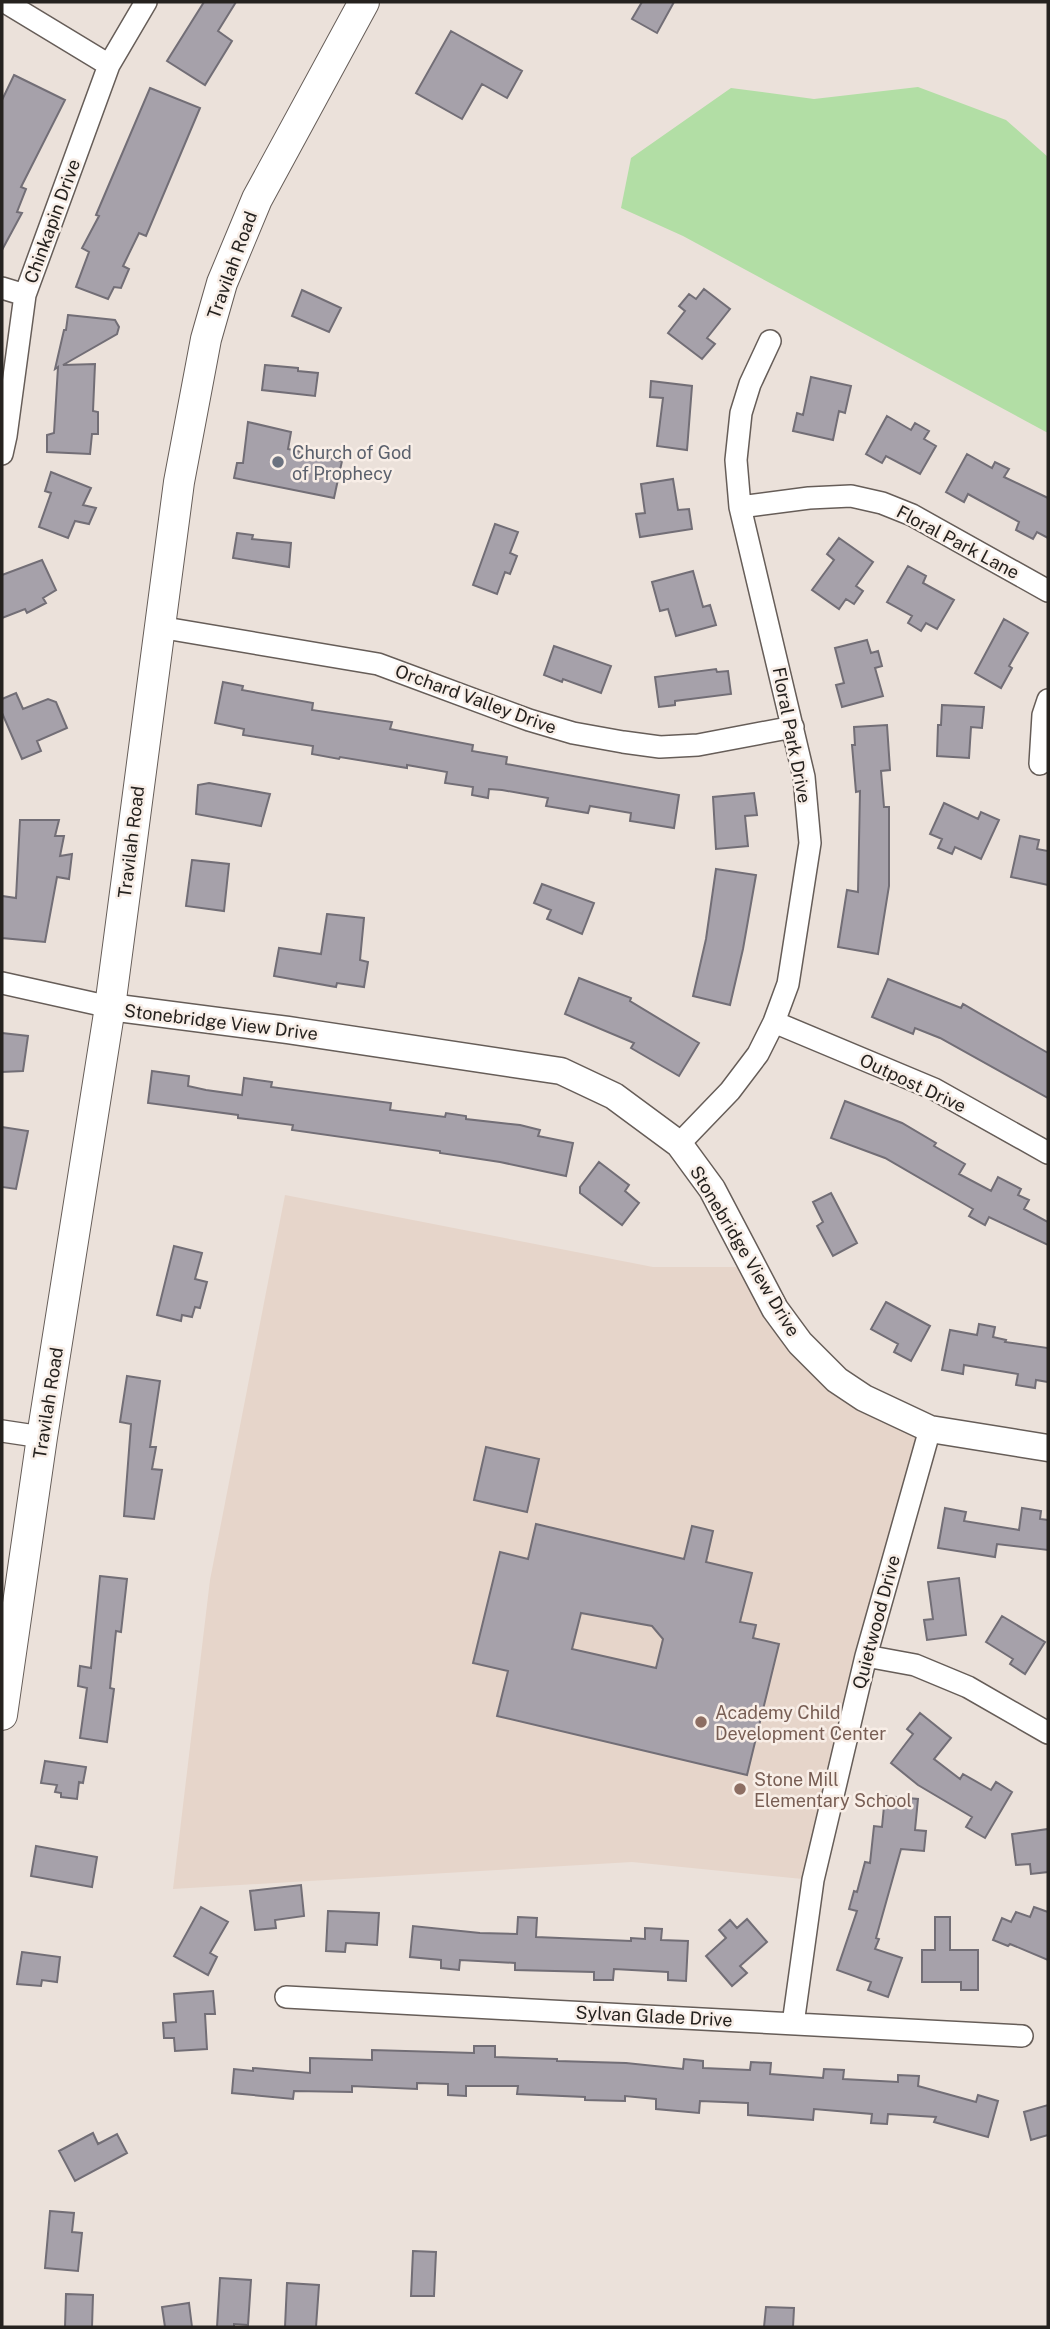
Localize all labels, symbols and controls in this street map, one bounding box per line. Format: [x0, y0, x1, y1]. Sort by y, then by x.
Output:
street label: Chinkapin Drive [20, 156, 84, 286]
street label: Travilah Road [203, 208, 261, 322]
place label: Church of God of Prophecy [292, 442, 412, 484]
marker: Church of God of Prophecy [270, 454, 286, 470]
street label: Floral Park Lane [893, 501, 1023, 583]
street label: Orchard Valley Drive [392, 660, 560, 738]
street label: Floral Park Drive [769, 665, 815, 805]
street label: Travilah Road [114, 785, 148, 899]
street label: Stonebridge View Drive [123, 1000, 319, 1044]
street label: Outpost Drive [857, 1049, 969, 1117]
street label: Stonebridge View Drive [686, 1162, 804, 1340]
street label: Travilah Road [29, 1346, 67, 1460]
street label: Quietwood Drive [848, 1553, 904, 1691]
place label: Academy Child Development Center [715, 1702, 886, 1744]
marker: Academy Child Development Center [693, 1714, 709, 1730]
place label: Stone Mill Elementary School [754, 1769, 912, 1811]
marker: Stone Mill Elementary School [732, 1781, 748, 1797]
street label: Sylvan Glade Drive [575, 2001, 733, 2031]

